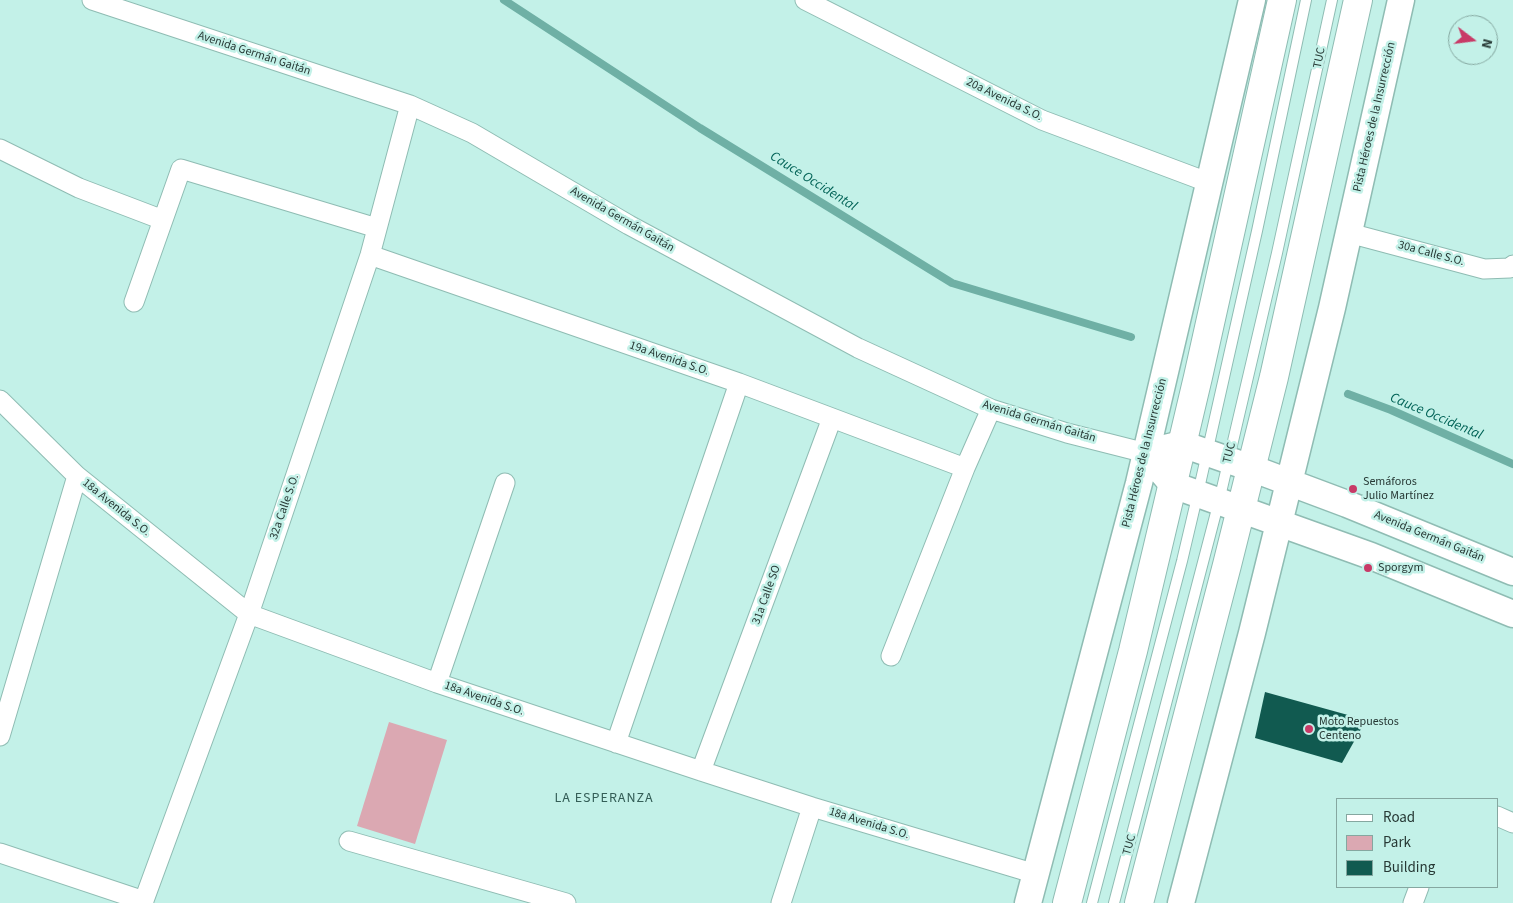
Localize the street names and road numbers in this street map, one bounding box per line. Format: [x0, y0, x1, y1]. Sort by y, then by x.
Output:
street label: Avenida Germán Gaitán [196, 29, 312, 79]
street label: Pista Héroes de la Insurrección [1351, 41, 1399, 193]
street label: TUC [1311, 46, 1329, 70]
street label: 20a Avenida S.O. [963, 75, 1045, 125]
street label: Avenida Germán Gaitán [567, 184, 677, 256]
street label: 30a Calle S.O. [1396, 238, 1466, 270]
street label: 19a Avenida S.O. [627, 339, 711, 379]
street label: Pista Héroes de la Insurrección [1119, 377, 1171, 529]
street label: Avenida Germán Gaitán [981, 398, 1097, 446]
street label: TUC [1220, 441, 1240, 465]
street label: 32a Calle S.O. [267, 472, 303, 542]
street label: 18a Avenida S.O. [79, 476, 153, 540]
street label: Avenida Germán Gaitán [1372, 508, 1486, 566]
street label: 31a Calle SO [750, 563, 784, 627]
street label: 18a Avenida S.O. [442, 679, 526, 719]
street label: 18a Avenida S.O. [827, 805, 911, 843]
street label: TUC [1120, 833, 1140, 857]

